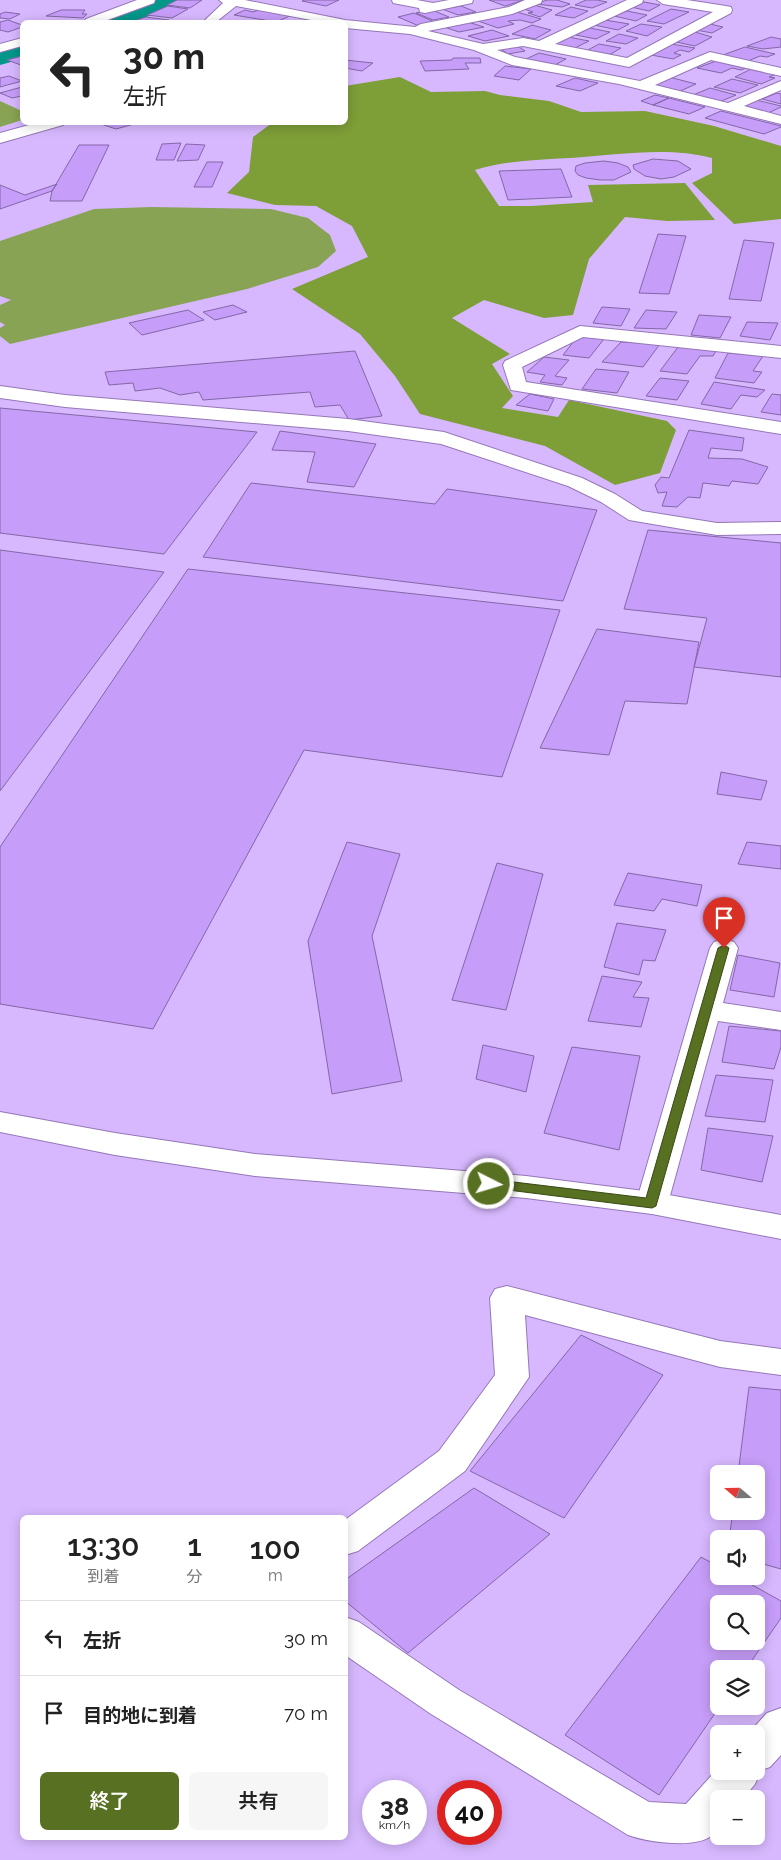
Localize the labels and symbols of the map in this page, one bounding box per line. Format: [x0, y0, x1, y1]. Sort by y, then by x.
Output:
pin [703, 897, 745, 948]
position arrow [462, 1157, 514, 1209]
north arrow [710, 1465, 765, 1520]
speed limit sign: 40 [437, 1780, 502, 1845]

